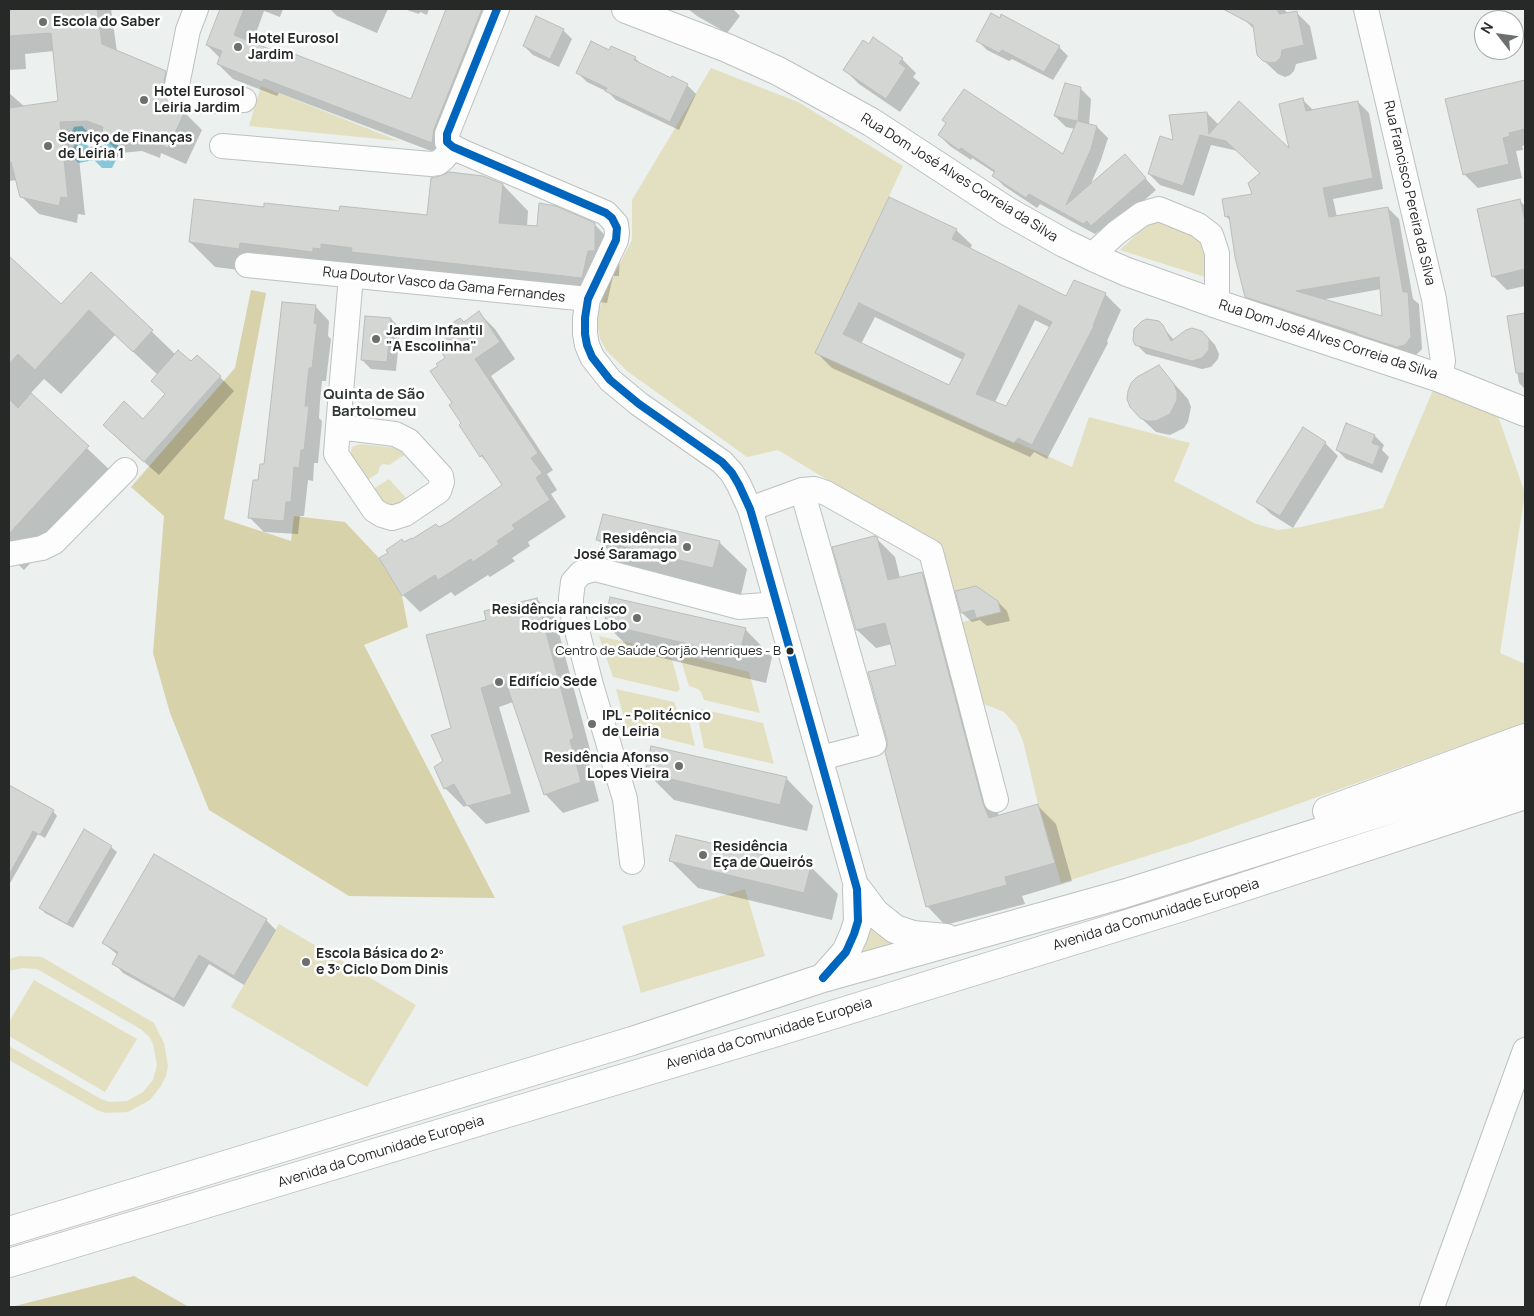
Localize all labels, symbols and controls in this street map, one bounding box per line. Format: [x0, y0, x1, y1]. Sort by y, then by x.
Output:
north arrow [1474, 10, 1524, 60]
place label: Escola do Saber [53, 14, 160, 30]
marker: Escola do Saber [37, 16, 49, 28]
text: N [1476, 19, 1497, 37]
place label: Hotel Eurosol Jardim [248, 31, 339, 64]
marker: Hotel Eurosol Jardim [232, 41, 244, 53]
place label: Hotel Eurosol Leiria Jardim [154, 84, 245, 116]
marker: Hotel Eurosol Leiria Jardim [138, 94, 150, 106]
street label: Rua Francisco Pereira da Silva [1380, 99, 1438, 287]
street label: Rua Dom José Alves Correia da Silva [857, 110, 1061, 246]
place label: Serviço de Finanças de Leiria 1 [58, 130, 192, 162]
marker: Serviço de Finanças de Leiria 1 [42, 140, 54, 152]
street label: Rua Doutor Vasco da Gama Fernandes [322, 264, 566, 306]
street label: Rua Dom José Alves Correia da Silva [1216, 297, 1440, 383]
place label: Jardim Infantil "A Escolinha" [386, 323, 483, 356]
marker: Jardim Infantil "A Escolinha" [370, 333, 382, 345]
district label: Quinta de São Bartolomeu [323, 386, 425, 421]
place label: Residência José Saramago [574, 531, 677, 564]
marker: Residência José Saramago [681, 541, 693, 553]
place label: Residência rancisco Rodrigues Lobo [492, 602, 627, 634]
marker: Residência rancisco Rodrigues Lobo [631, 612, 643, 624]
place label: Centro de Saúde Gorjão Henriques - B [555, 643, 781, 659]
marker: Centro de Saúde Gorjão Henriques - B [785, 646, 795, 656]
place label: Edifício Sede [509, 674, 597, 690]
marker: Edifício Sede [493, 676, 505, 688]
place label: IPL - Politécnico de Leiria [602, 708, 711, 740]
marker: IPL - Politécnico de Leiria [586, 718, 598, 730]
place label: Residência Afonso Lopes Vieira [544, 750, 669, 782]
marker: Residência Afonso Lopes Vieira [673, 760, 685, 772]
place label: Residência Eça de Queirós [713, 839, 813, 872]
marker: Residência Eça de Queirós [697, 849, 709, 861]
street label: Avenida da Comunidade Europeia [1051, 876, 1261, 954]
place label: Escola Básica do 2º e 3º Ciclo Dom Dinis [316, 946, 448, 979]
marker: Escola Básica do 2º e 3º Ciclo Dom Dinis [300, 956, 312, 968]
street label: Avenida da Comunidade Europeia [664, 995, 874, 1073]
street label: Avenida da Comunidade Europeia [276, 1113, 486, 1191]

